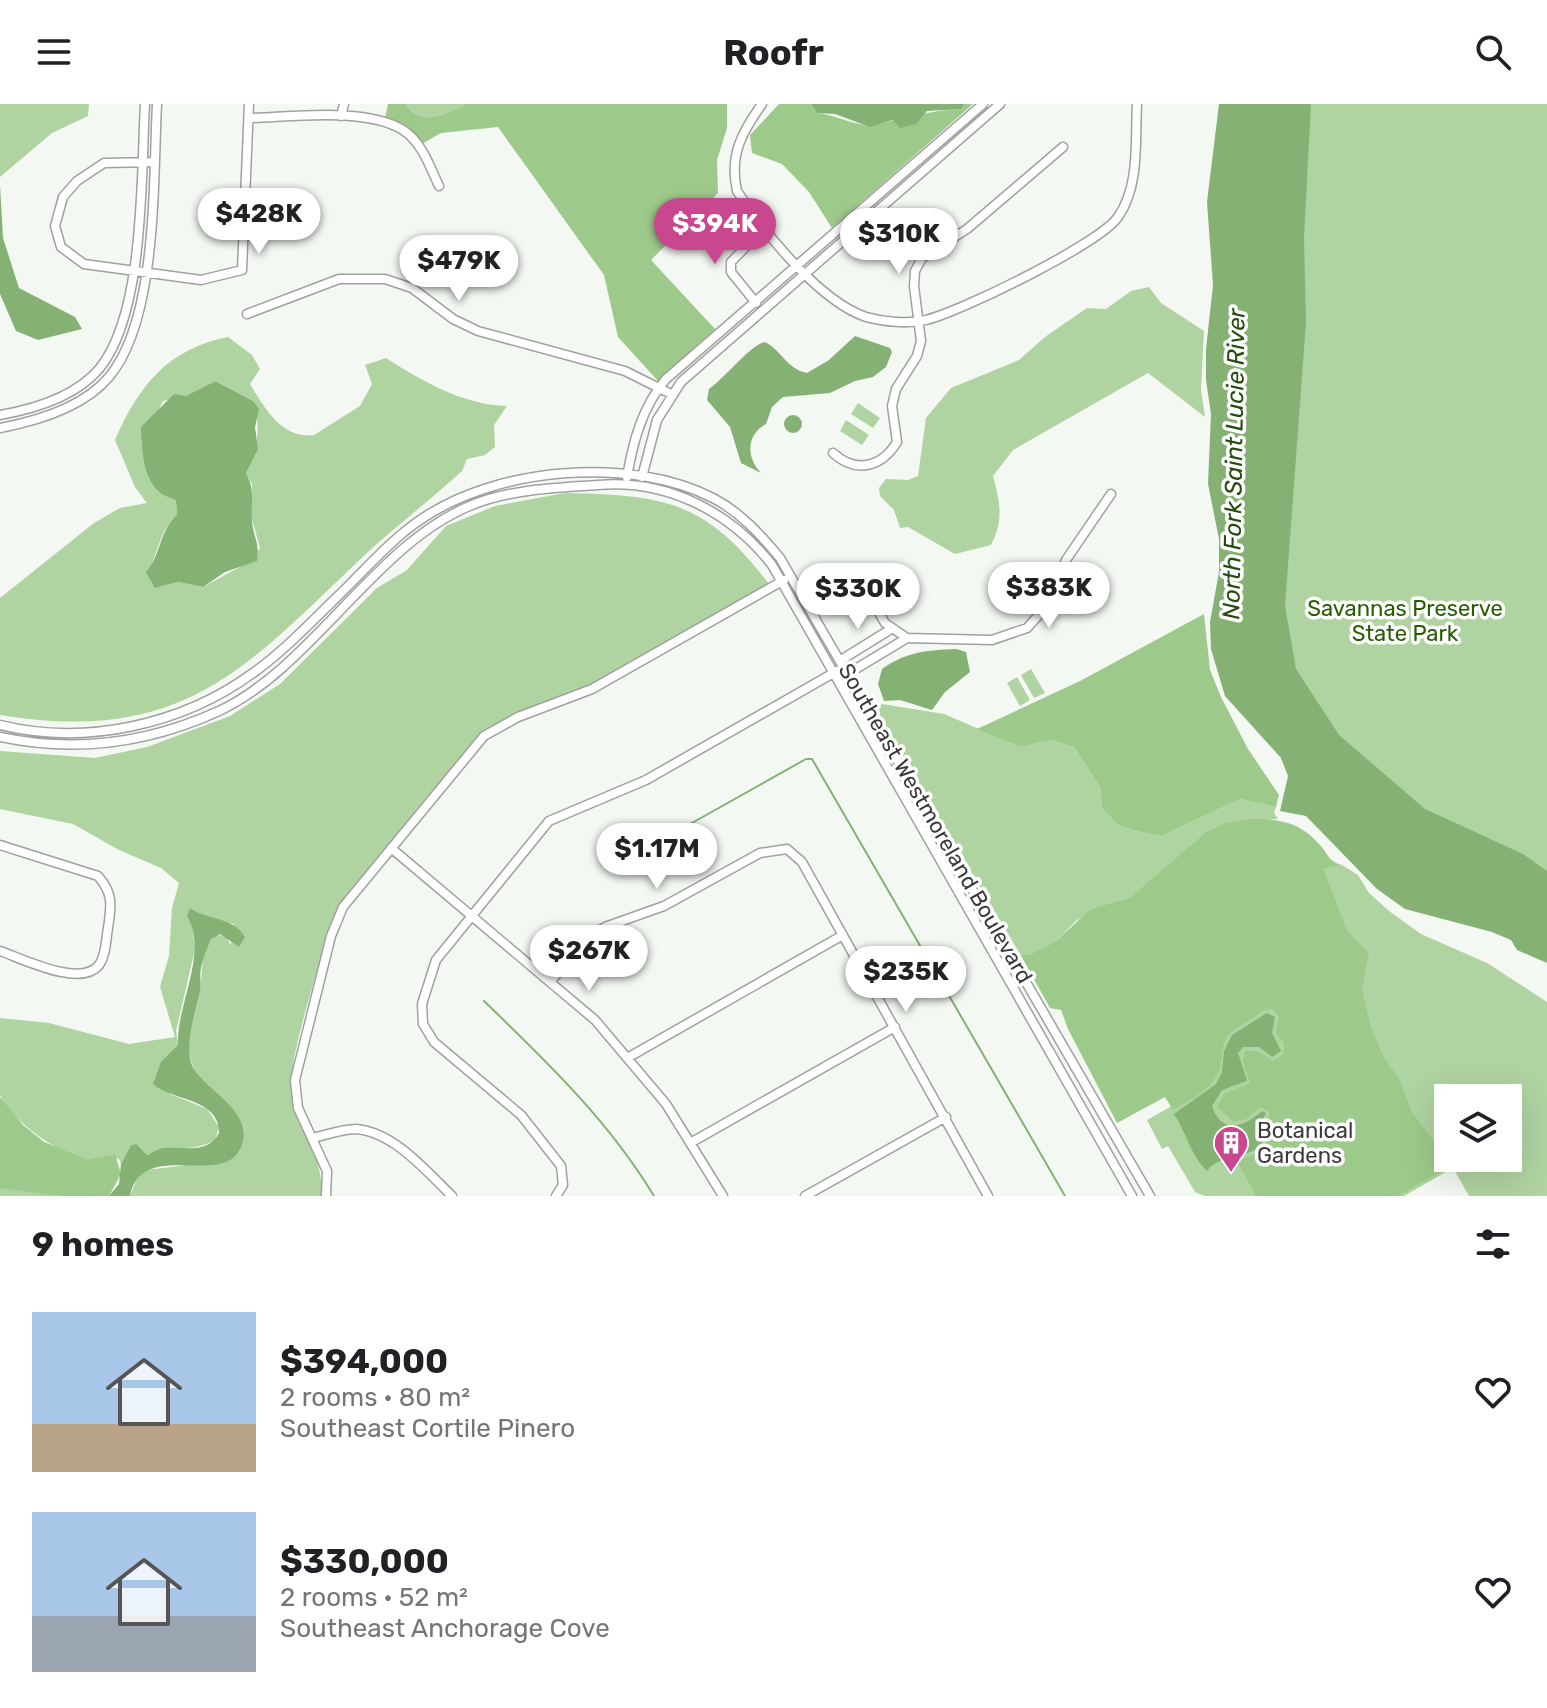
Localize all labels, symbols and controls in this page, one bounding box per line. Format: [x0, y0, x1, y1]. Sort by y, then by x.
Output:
icon: menu [32, 30, 76, 74]
icon: search [1471, 30, 1515, 74]
text: Roofr [723, 31, 824, 74]
pin: $428K [203, 188, 315, 256]
text: $428K [216, 198, 302, 229]
pin: $394K [659, 198, 771, 266]
text: $394K [672, 208, 758, 239]
pin: $310K [843, 208, 955, 276]
text: $310K [858, 218, 940, 249]
pin: $479K [403, 235, 515, 303]
text: $479K [417, 245, 501, 276]
water label: North Fork Saint Lucie River [1217, 307, 1251, 620]
pin: $383K [993, 562, 1105, 630]
pin: $330K [802, 563, 914, 631]
text: $383K [1006, 572, 1092, 603]
text: $330K [815, 573, 901, 604]
park label: Savannas Preserve State Park [1307, 595, 1503, 647]
street label: Southeast Westmoreland Boulevard [833, 658, 1039, 988]
pin: $1.17M [592, 823, 722, 891]
text: $1.17M [614, 833, 700, 864]
pin: $267K [533, 925, 645, 993]
text: $267K [548, 935, 630, 966]
pin: $235K [850, 946, 962, 1014]
text: $235K [863, 956, 949, 987]
map controls [1434, 1084, 1522, 1172]
button: layers [1434, 1084, 1522, 1172]
place label: Botanical Gardens [1257, 1117, 1353, 1169]
building icon: Botanical Gardens [1212, 1124, 1250, 1174]
icon: filters [1471, 1222, 1515, 1266]
text: 9 homes [32, 1224, 174, 1265]
text: $394,000 [280, 1341, 448, 1382]
icon: home [96, 1344, 192, 1440]
icon: heart [1471, 1370, 1515, 1414]
text: 2 rooms · 80 m² [280, 1382, 470, 1413]
text: Southeast Cortile Pinero [280, 1413, 575, 1444]
text: $330,000 [280, 1541, 449, 1582]
icon: home [96, 1544, 192, 1640]
icon: heart [1471, 1570, 1515, 1614]
text: 2 rooms · 52 m² [280, 1582, 468, 1613]
text: Southeast Anchorage Cove [280, 1613, 610, 1644]

